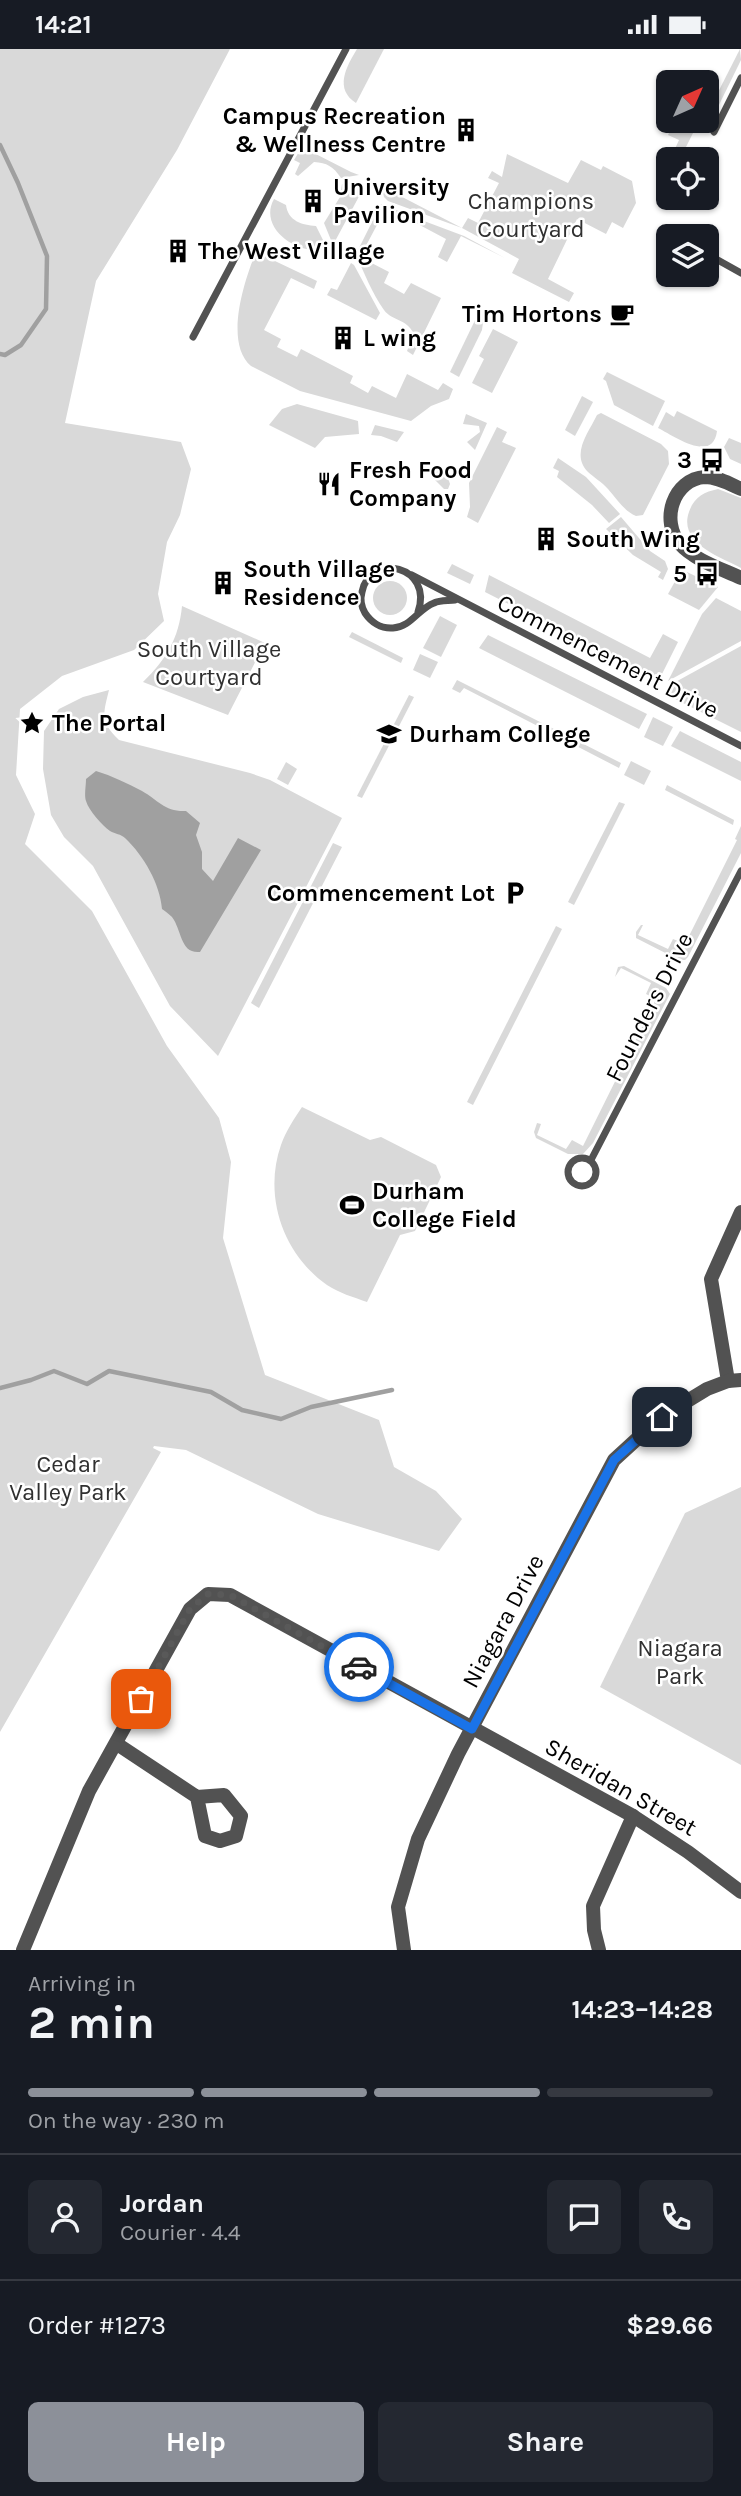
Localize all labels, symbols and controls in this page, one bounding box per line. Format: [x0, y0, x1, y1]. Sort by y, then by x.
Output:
text: 14:21 [35, 9, 92, 40]
north arrow [656, 70, 719, 133]
map controls [656, 70, 719, 287]
place label: Campus Recreation & Wellness Centre [223, 102, 446, 158]
building icon: Campus Recreation & Wellness Centre [452, 116, 480, 144]
button: locate [656, 147, 719, 210]
place label: University Pavilion [333, 173, 449, 229]
building icon: University Pavilion [299, 187, 327, 215]
park label: Champions Courtyard [468, 187, 594, 243]
button: layers [656, 224, 719, 287]
building icon: The West Village [164, 237, 192, 265]
place label: The West Village [198, 237, 385, 265]
place label: Tim Hortons [462, 300, 602, 328]
cafe icon: Tim Hortons [608, 300, 636, 328]
building icon: L wing [329, 324, 357, 352]
place label: L wing [363, 324, 436, 352]
place label: 3 [677, 446, 692, 474]
bus stop icon: 3 [698, 446, 726, 474]
place label: Fresh Food Company [349, 456, 472, 512]
restaurant icon: Fresh Food Company [315, 470, 343, 498]
building icon: South Wing [532, 525, 560, 553]
place label: South Wing [566, 525, 700, 553]
place label: South Village Residence [243, 555, 395, 611]
place label: 5 [673, 560, 687, 588]
bus stop icon: 5 [693, 560, 721, 588]
building icon: South Village Residence [209, 569, 237, 597]
street label: Commencement Drive [493, 588, 723, 724]
park label: South Village Courtyard [137, 635, 281, 691]
place icon: The Portal [18, 709, 46, 737]
place label: The Portal [52, 709, 166, 737]
school or university icon: Durham College [375, 720, 403, 748]
place label: Durham College [409, 720, 591, 748]
place label: Commencement Lot [267, 879, 495, 907]
parking icon: Commencement Lot [501, 879, 529, 907]
street label: Founders Drive [599, 928, 699, 1086]
place label: Durham College Field [372, 1177, 517, 1233]
sports icon: Durham College Field [338, 1191, 366, 1219]
pin [632, 1387, 692, 1447]
icon: home [643, 1398, 681, 1436]
park label: Cedar Valley Park [9, 1450, 127, 1506]
street label: Niagara Drive [456, 1549, 550, 1693]
courier [324, 1632, 394, 1702]
park label: Niagara Park [637, 1634, 723, 1690]
icon: car [340, 1648, 378, 1686]
pin [111, 1669, 171, 1729]
icon: bag [122, 1680, 160, 1718]
street label: Sheridan Street [540, 1732, 702, 1842]
text: Arriving in [28, 1970, 136, 1997]
text: 14:23–14:28 [571, 1994, 713, 2025]
text: 2 min [28, 1996, 155, 2050]
text: On the way · 230 m [28, 2107, 225, 2134]
button: person [28, 2180, 102, 2254]
button: chat [547, 2180, 621, 2254]
button: phone [639, 2180, 713, 2254]
text: Jordan [120, 2188, 204, 2219]
text: Courier · 4.4 [120, 2219, 241, 2246]
text: Order #1273 [28, 2310, 166, 2341]
text: $29.66 [626, 2310, 713, 2341]
button: Help [28, 2402, 364, 2482]
button: Share [378, 2402, 713, 2482]

